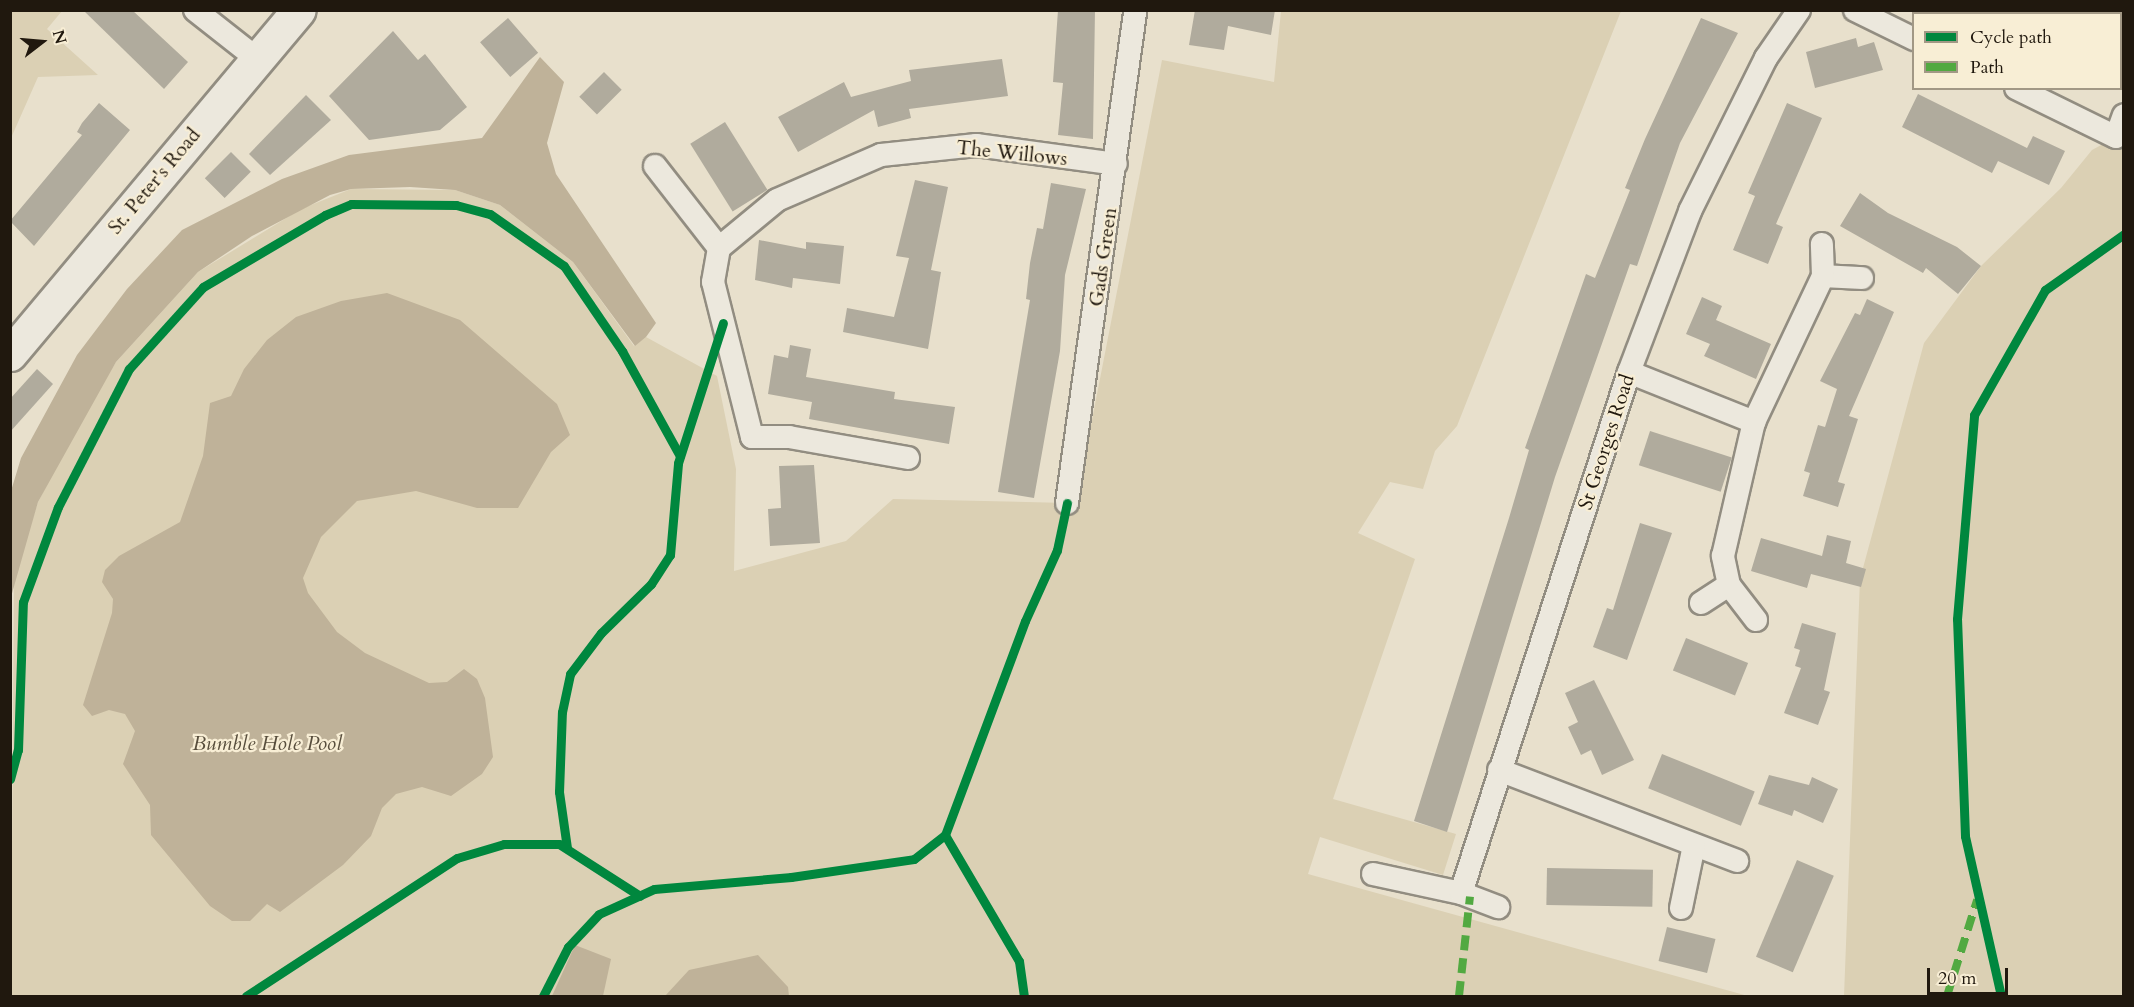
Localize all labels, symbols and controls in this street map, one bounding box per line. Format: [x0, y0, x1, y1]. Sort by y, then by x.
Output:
north arrow [12, 12, 72, 72]
legend [1912, 12, 2122, 90]
text: Cycle path [1970, 25, 2052, 50]
text: N [47, 27, 72, 47]
text: Path [1970, 55, 2004, 80]
street label: St. Peter's Road [103, 123, 205, 239]
street label: The Willows [955, 135, 1069, 171]
street label: Gads Green [1084, 206, 1122, 308]
street label: St Georges Road [1573, 371, 1639, 513]
water label: Bumble Hole Pool [192, 731, 342, 757]
scale bar [1930, 956, 2011, 994]
text: 20 m [1938, 966, 1977, 991]

